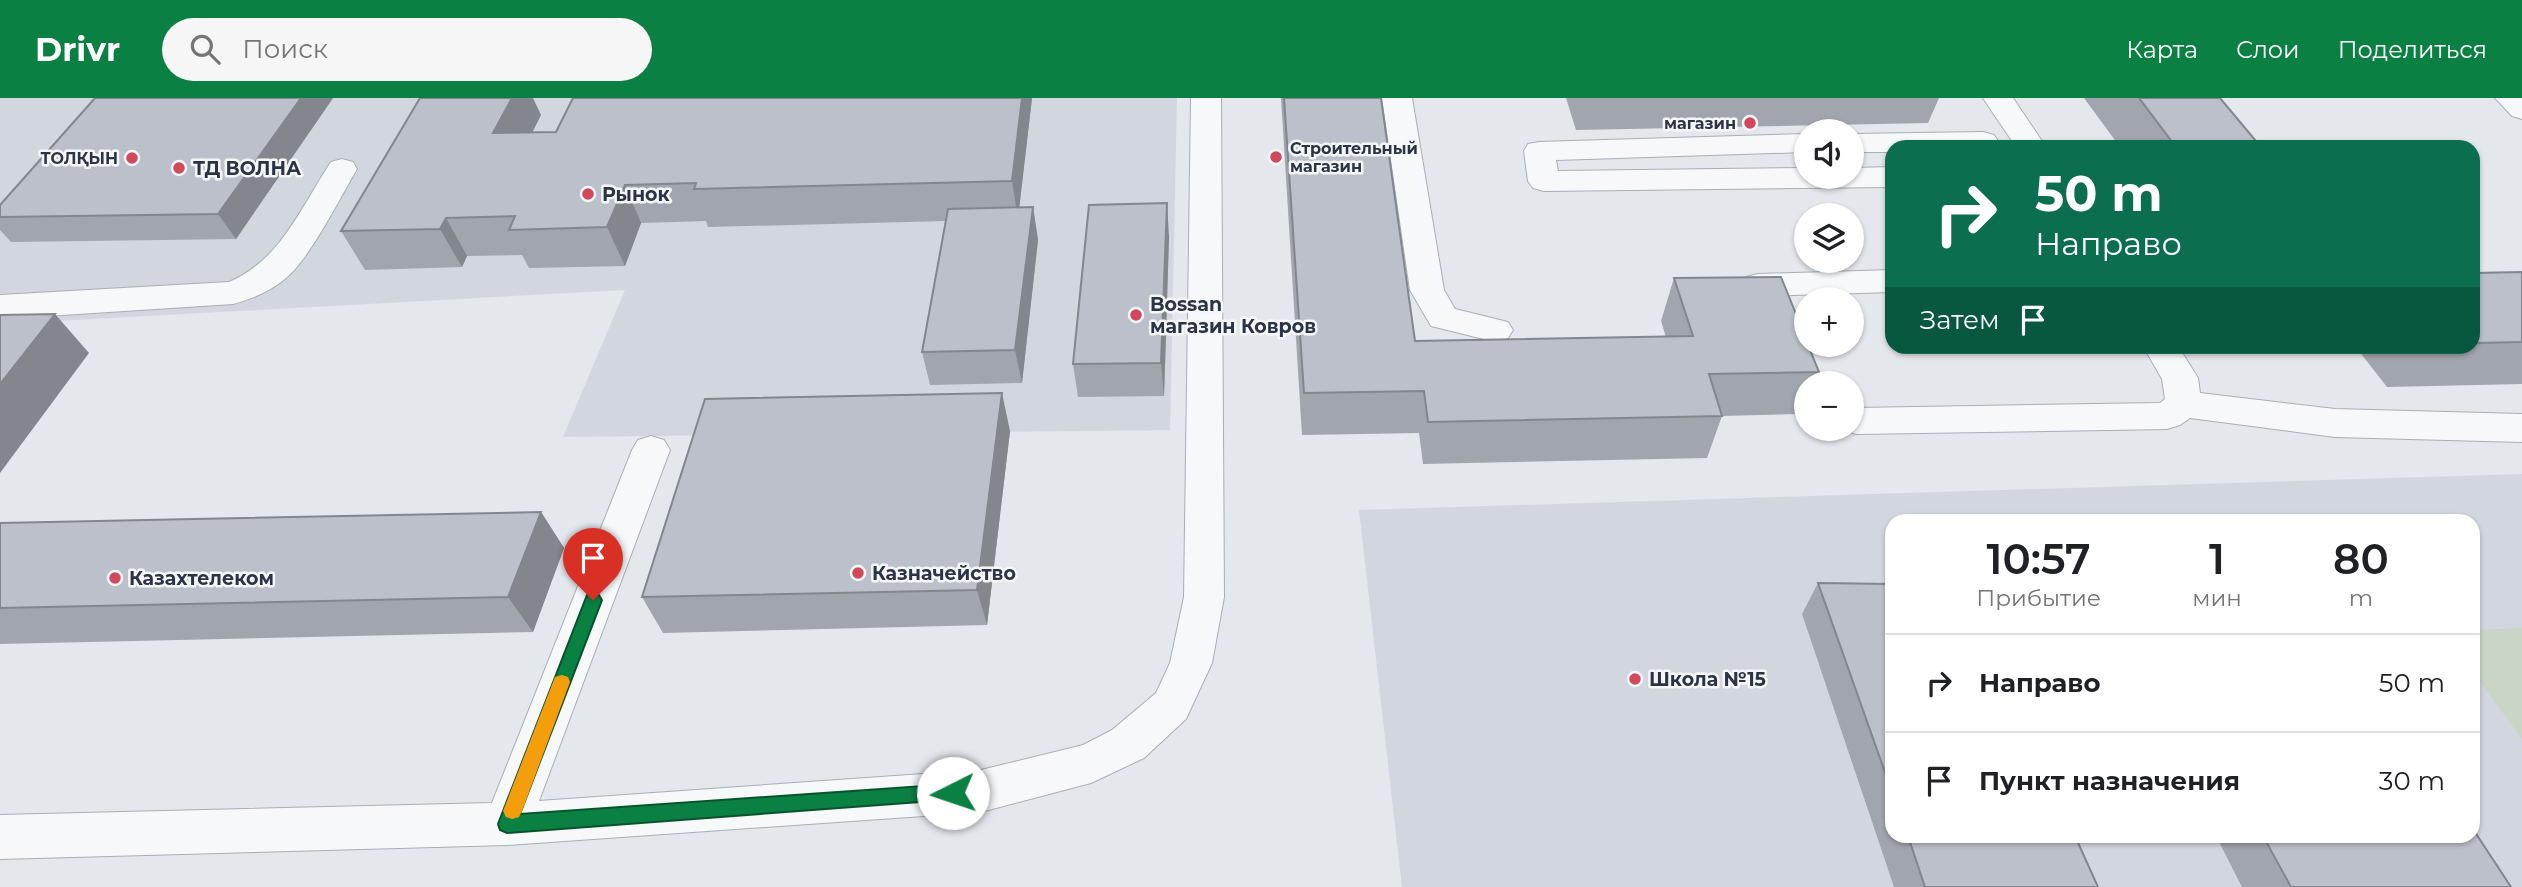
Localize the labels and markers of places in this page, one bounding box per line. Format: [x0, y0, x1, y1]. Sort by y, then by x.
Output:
place label: магазин [1664, 114, 1736, 133]
marker: магазин [1742, 115, 1758, 131]
place label: Строительный магазин [1290, 139, 1418, 176]
place label: ТОЛҚЫН [40, 149, 118, 168]
marker: Строительный магазин [1268, 149, 1284, 165]
marker: ТОЛҚЫН [124, 150, 140, 166]
place label: ТД ВОЛНА [193, 157, 302, 180]
marker: ТД ВОЛНА [171, 160, 187, 176]
place label: Рынок [602, 183, 670, 206]
marker: Рынок [580, 186, 596, 202]
place label: Bossan магазин Ковров [1150, 293, 1316, 338]
marker: Bossan магазин Ковров [1128, 307, 1144, 323]
pin [563, 528, 623, 600]
place label: Казначейство [872, 562, 1016, 585]
marker: Казначейство [850, 565, 866, 581]
place label: Казахтелеком [129, 567, 274, 590]
marker: Казахтелеком [107, 570, 123, 586]
place label: Школа №15 [1649, 668, 1766, 691]
marker: Школа №15 [1627, 671, 1643, 687]

